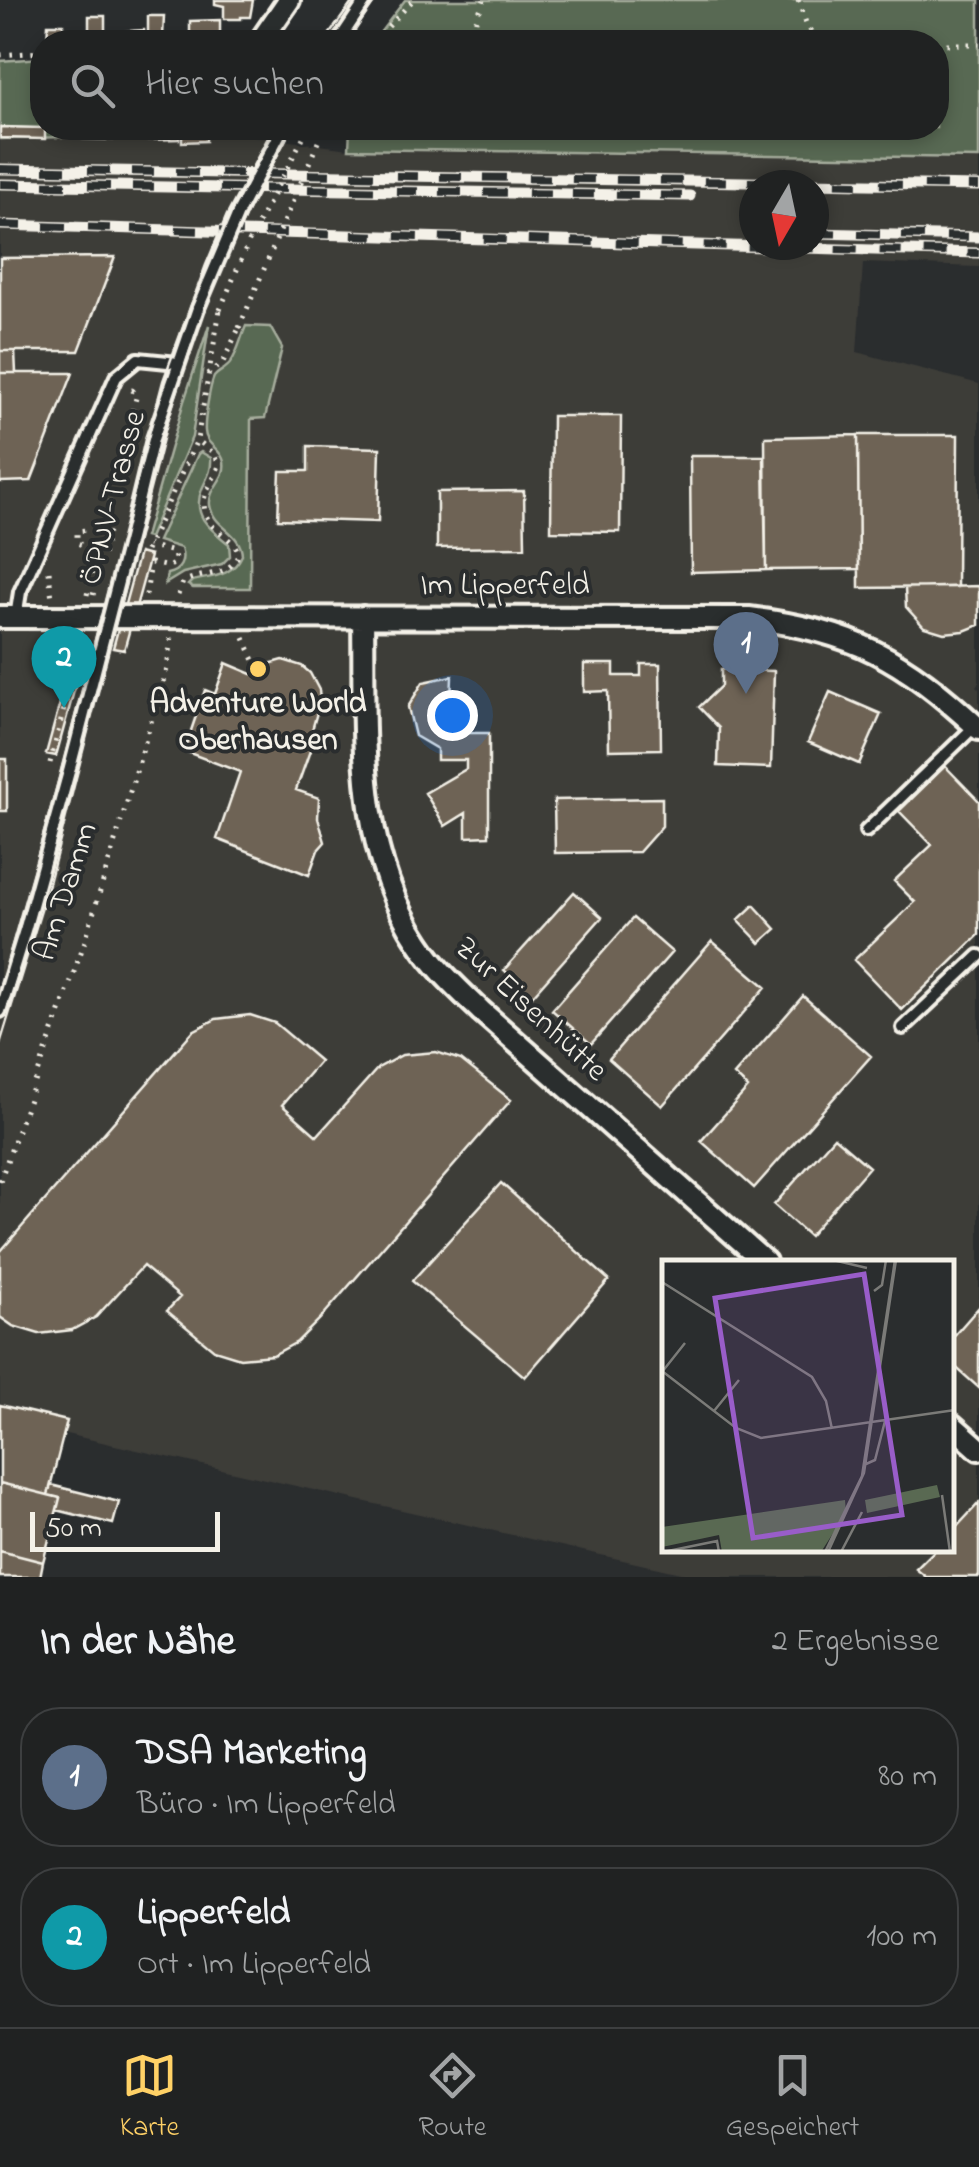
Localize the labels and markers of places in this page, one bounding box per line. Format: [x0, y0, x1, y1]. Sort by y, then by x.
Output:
pin: 1 [714, 612, 778, 694]
pin: 2 [32, 626, 96, 708]
marker: Adventure World Oberhausen [247, 658, 269, 680]
place label: Adventure World Oberhausen [149, 681, 367, 765]

